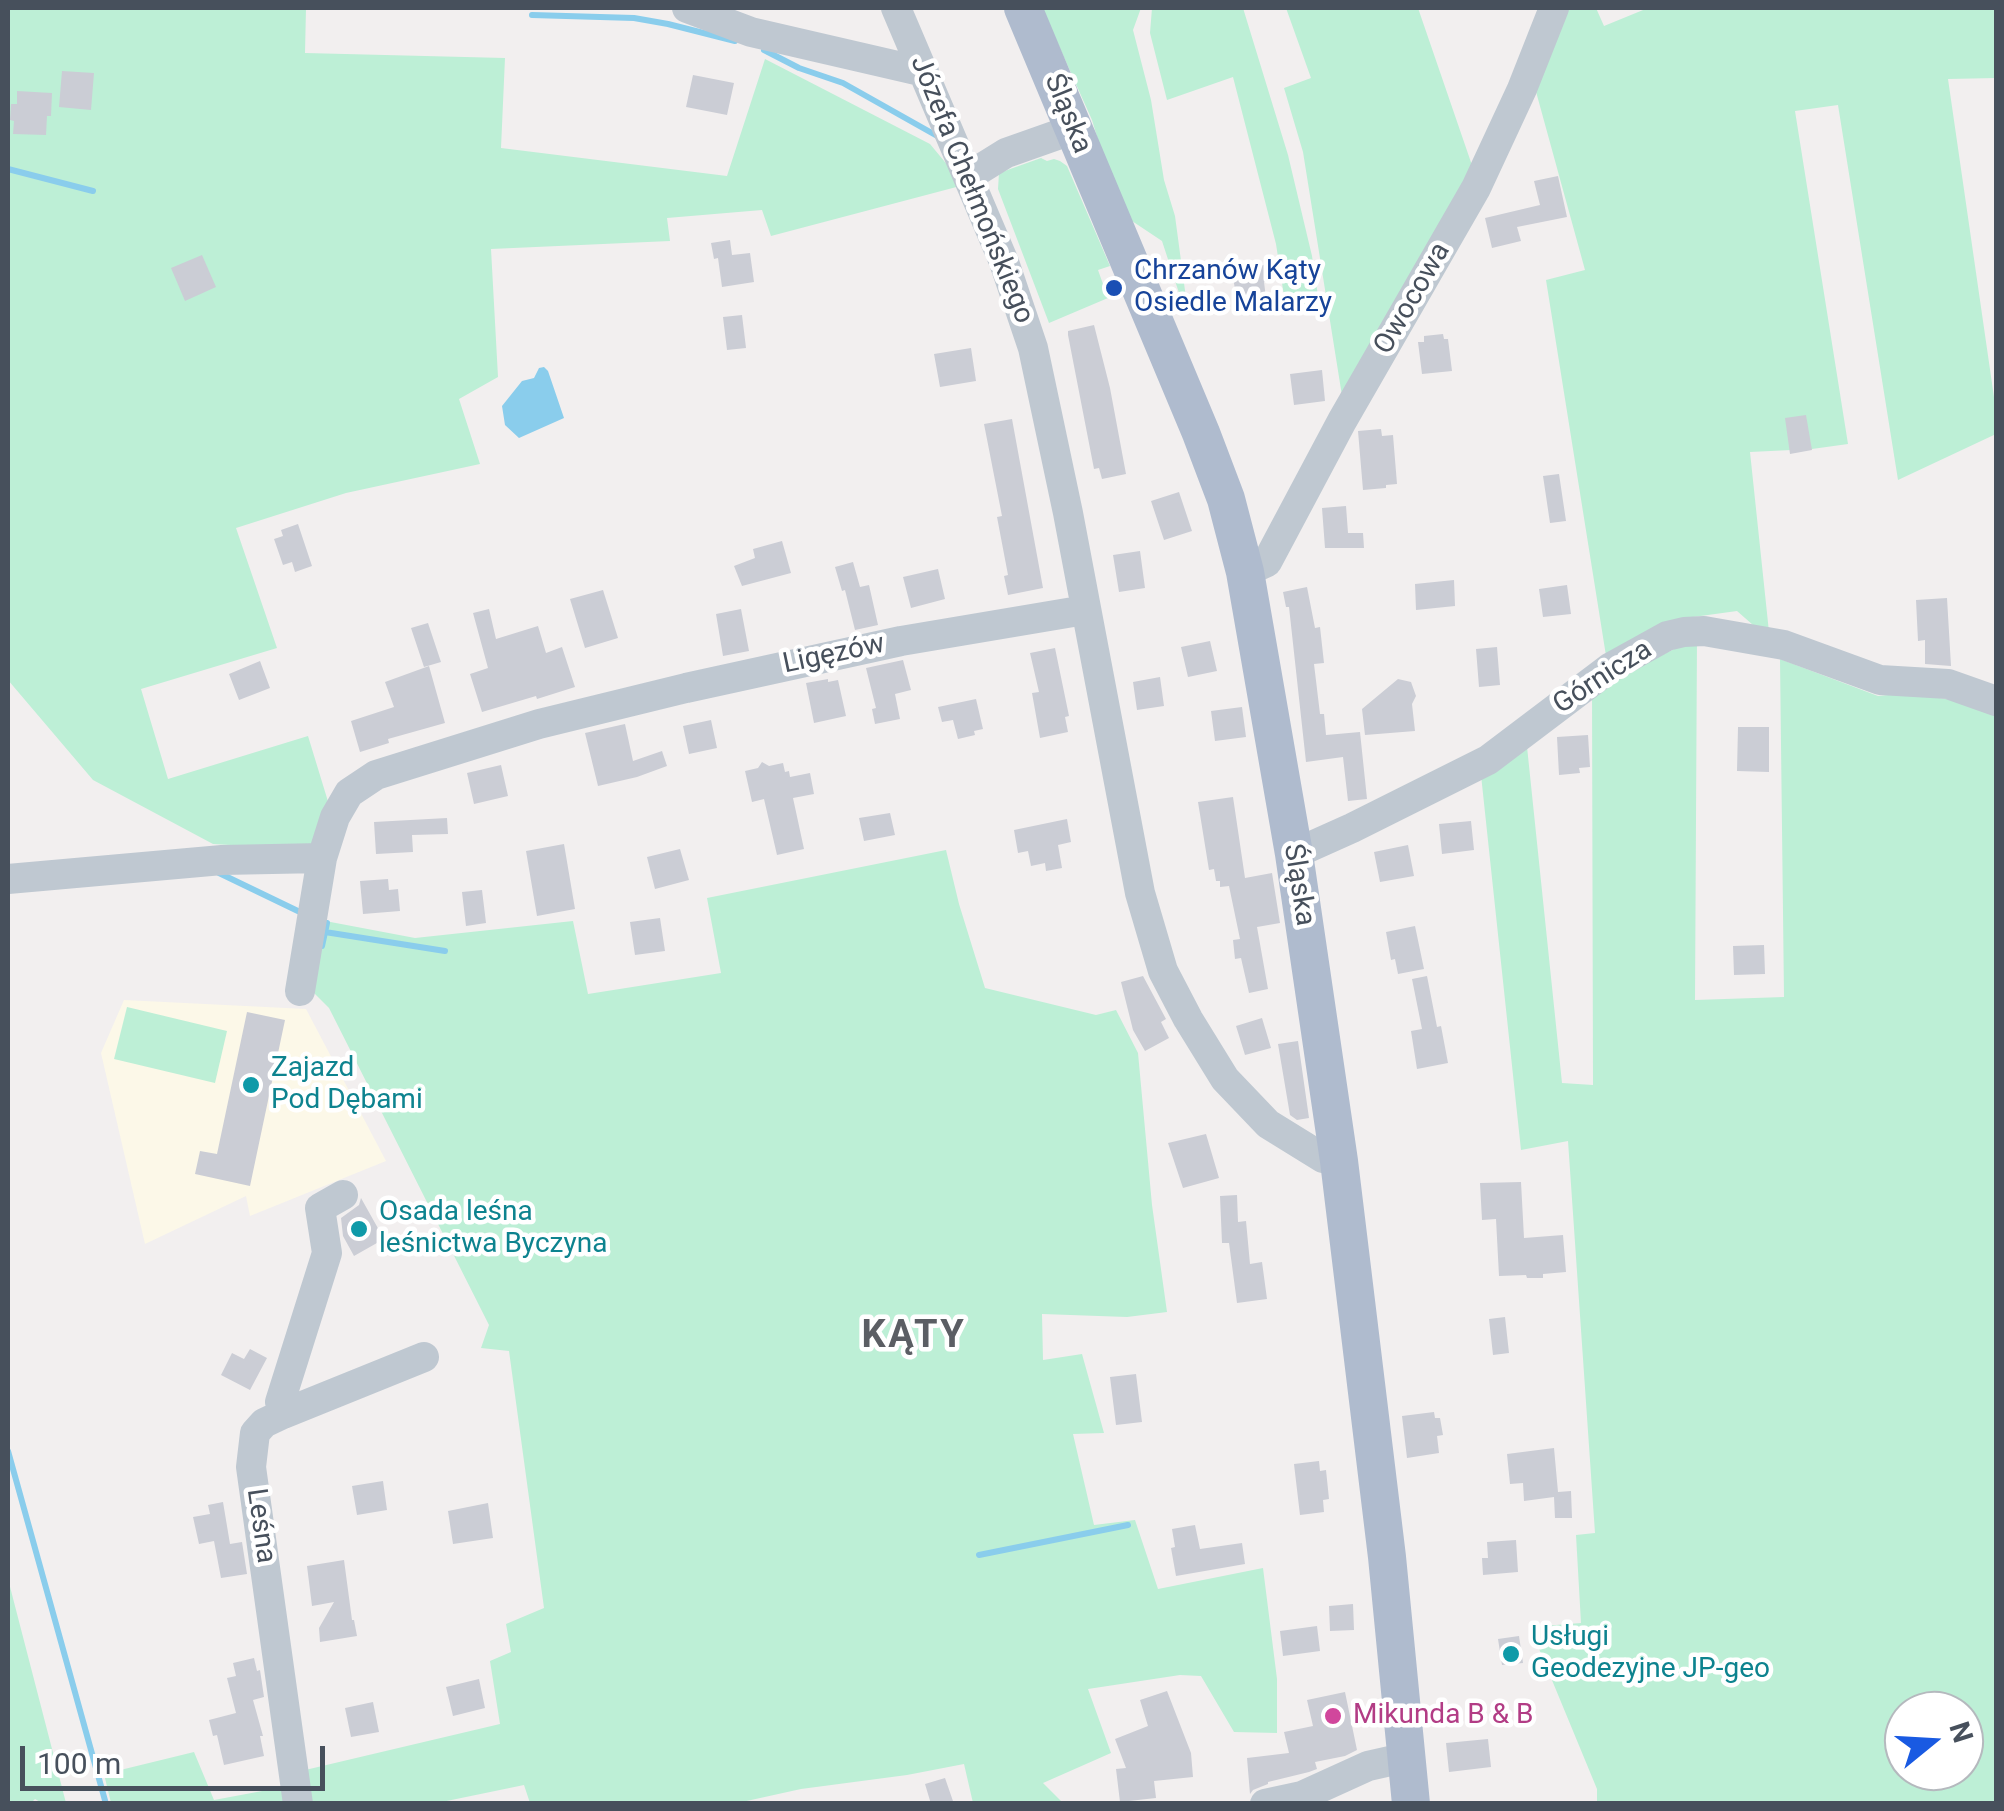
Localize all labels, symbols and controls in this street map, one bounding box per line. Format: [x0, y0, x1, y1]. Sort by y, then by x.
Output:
street label: Józefa Chełmońskiego [902, 51, 1040, 329]
street label: Śląska [1036, 69, 1098, 159]
street label: Owocowa [1368, 237, 1458, 361]
place label: Chrzanów Kąty Osiedle Malarzy [1134, 255, 1332, 321]
marker: Chrzanów Kąty Osiedle Malarzy [1103, 277, 1125, 299]
street label: Ligęzów [780, 628, 888, 682]
street label: Górnicza [1547, 634, 1659, 722]
street label: Śląska [1275, 842, 1321, 928]
place label: Zajazd Pod Dębami [271, 1052, 423, 1118]
marker: Zajazd Pod Dębami [240, 1074, 262, 1096]
place label: Osada leśna leśnictwa Byczyna [379, 1196, 607, 1262]
marker: Osada leśna leśnictwa Byczyna [348, 1218, 370, 1240]
district label: KĄTY [862, 1314, 966, 1360]
street label: Leśna [238, 1486, 282, 1566]
place label: Usługi Geodezyjne JP-geo [1531, 1621, 1770, 1687]
marker: Usługi Geodezyjne JP-geo [1500, 1643, 1522, 1665]
north arrow [1884, 1691, 1984, 1791]
place label: Mikunda B & B [1353, 1699, 1534, 1733]
marker: Mikunda B & B [1322, 1705, 1344, 1727]
text: N [1942, 1718, 1980, 1747]
scale bar [25, 1726, 330, 1788]
text: 100 m [37, 1746, 121, 1781]

